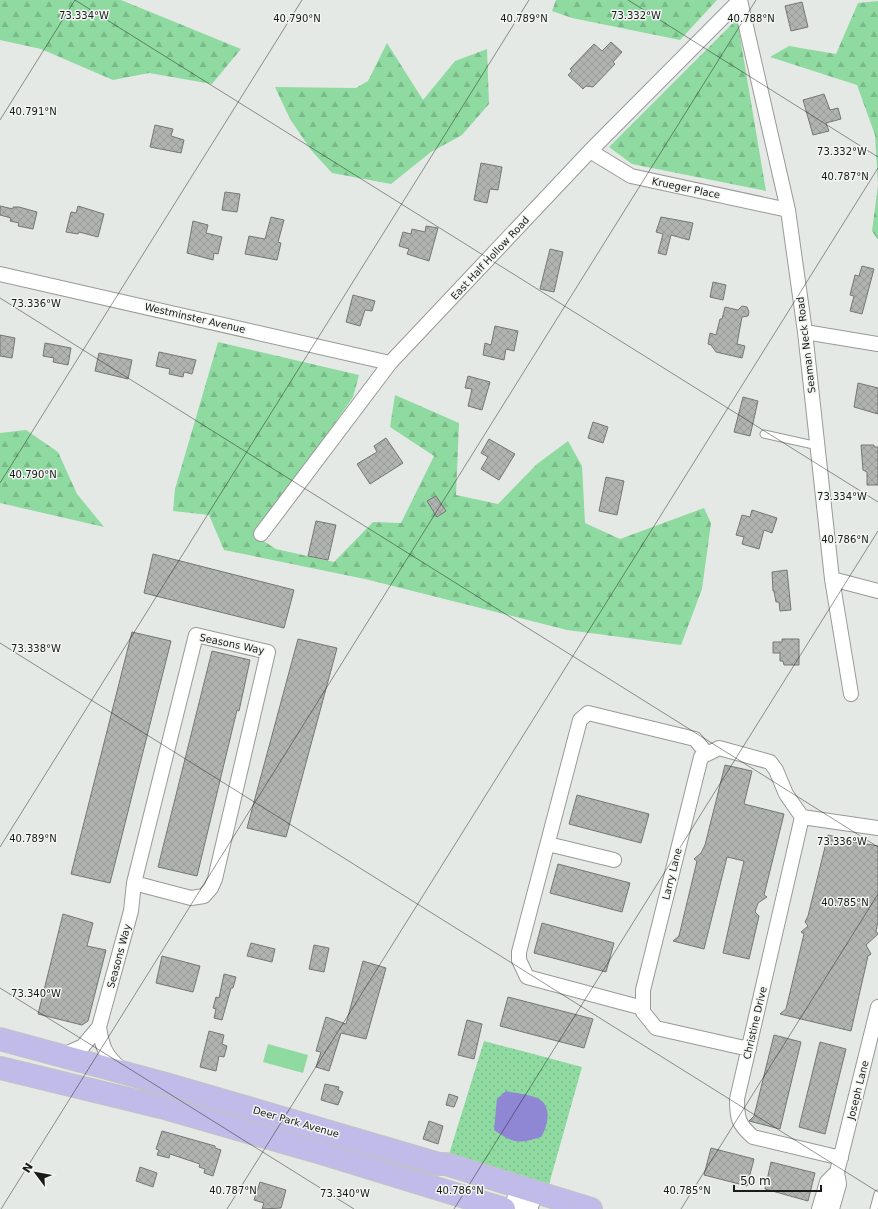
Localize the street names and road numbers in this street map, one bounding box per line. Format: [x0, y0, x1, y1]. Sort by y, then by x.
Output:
street label: Krueger Place [651, 175, 721, 201]
street label: East Half Hollow Road [449, 214, 531, 302]
street label: Seaman Neck Road [795, 296, 817, 394]
street label: Westminster Avenue [143, 301, 247, 335]
street label: Seasons Way [199, 632, 265, 656]
street label: Larry Lane [660, 847, 684, 901]
street label: Seasons Way [105, 923, 133, 989]
street label: Christine Drive [741, 985, 769, 1061]
street label: Joseph Lane [845, 1059, 871, 1122]
street label: Deer Park Avenue [252, 1104, 340, 1140]

